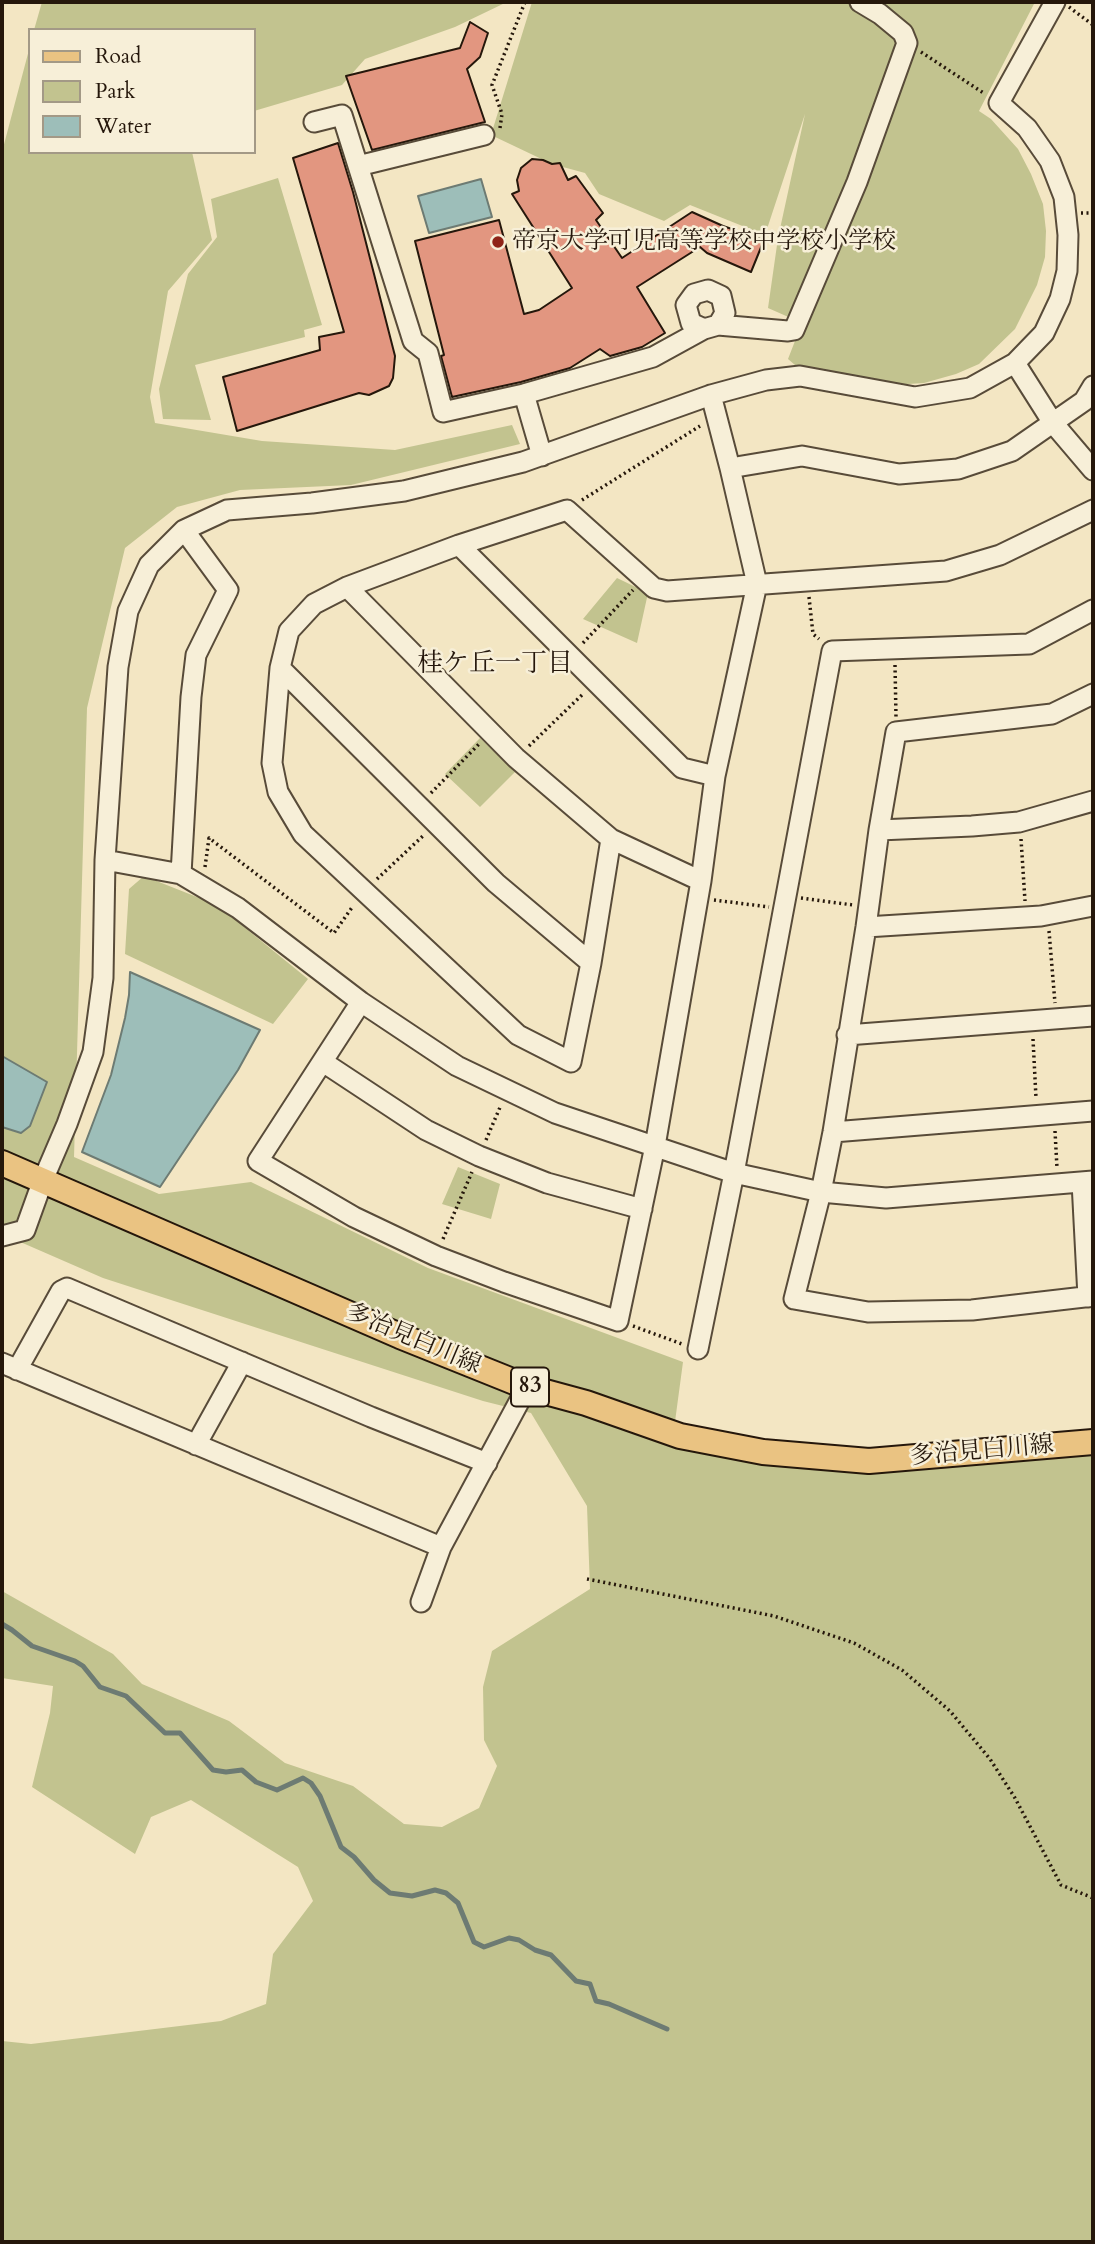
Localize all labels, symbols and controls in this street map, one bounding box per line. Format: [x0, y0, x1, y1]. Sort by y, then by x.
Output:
legend [28, 28, 256, 154]
text: Road [95, 42, 141, 71]
text: Park [95, 77, 135, 106]
text: Water [95, 112, 151, 141]
place label: 帝京大学可児高等学校中学校小学校 [512, 228, 896, 256]
marker: 帝京大学可児高等学校中学校小学校 [490, 234, 506, 250]
district label: 桂ケ丘一丁目 [417, 649, 573, 681]
street label: 多治見白川線 [341, 1299, 485, 1381]
road number: 83 [511, 1368, 549, 1406]
street label: 多治見白川線 [909, 1431, 1055, 1473]

